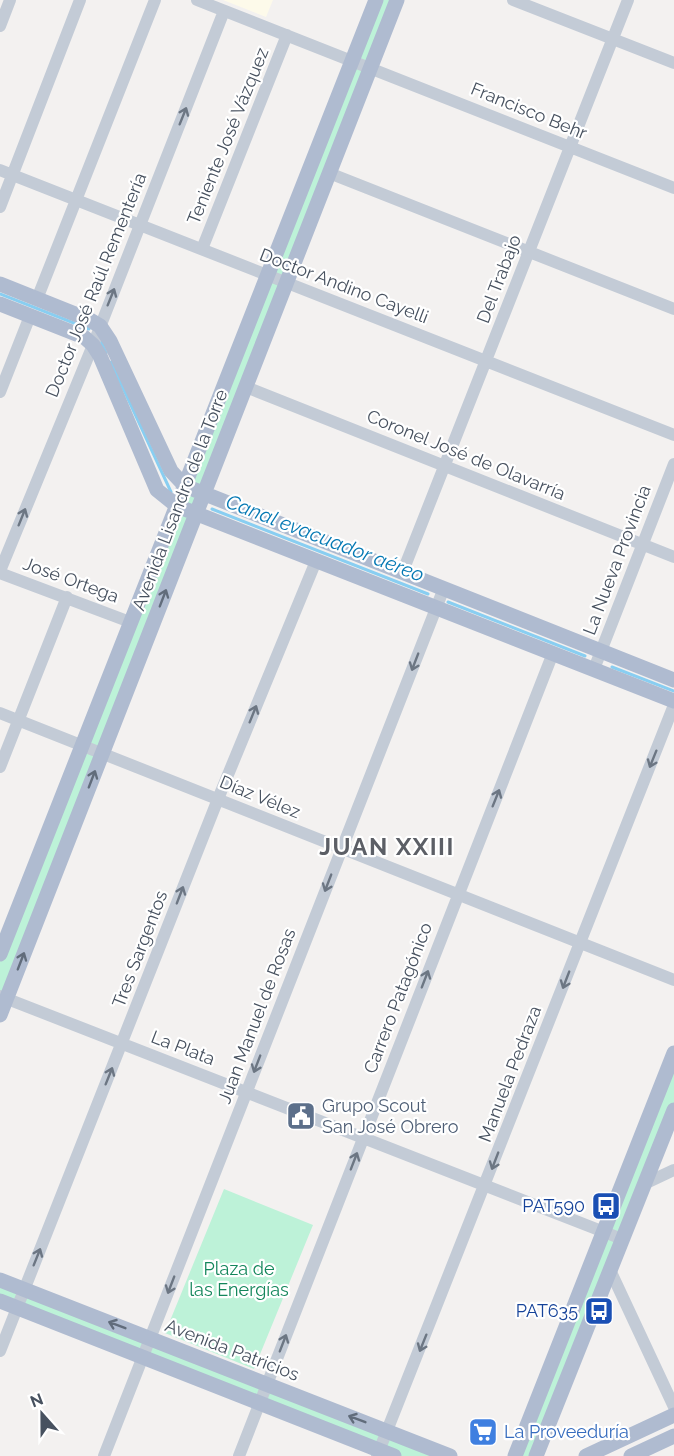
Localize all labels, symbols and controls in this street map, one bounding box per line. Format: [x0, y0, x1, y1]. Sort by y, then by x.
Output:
street label: Teniente José Vázquez [182, 44, 273, 227]
street label: Francisco Behr [468, 78, 591, 144]
one-way arrow [178, 107, 189, 125]
street label: Doctor José Raúl Rementería [41, 170, 150, 400]
street label: Del Trabajo [472, 231, 525, 326]
street label: Doctor Andino Cayelli [257, 244, 432, 327]
one-way arrow [106, 288, 117, 307]
street label: Avenida Lisandro de la Torre [128, 386, 232, 613]
street label: Coronel José de Olavarría [364, 405, 568, 504]
street label: La Nueva Provincia [578, 482, 655, 638]
water label: Canal evacuador aéreo [223, 489, 427, 587]
one-way arrow [17, 508, 28, 526]
street label: José Ortega [20, 553, 122, 607]
one-way arrow [158, 589, 169, 607]
one-way arrow [408, 652, 419, 671]
one-way arrow [248, 705, 259, 724]
one-way arrow [646, 749, 657, 768]
one-way arrow [87, 770, 98, 789]
street label: Díaz Vélez [217, 771, 304, 822]
one-way arrow [491, 789, 502, 808]
district label: JUAN XXIII [319, 832, 455, 861]
one-way arrow [322, 873, 333, 892]
one-way arrow [176, 886, 187, 905]
street label: Tres Sargentos [108, 887, 172, 1010]
street label: Carrero Patagónico [359, 919, 436, 1076]
street label: Juan Manuel de Rosas [213, 925, 300, 1106]
one-way arrow [16, 952, 27, 971]
one-way arrow [560, 970, 571, 988]
one-way arrow [420, 971, 431, 989]
street label: Manuela Pedraza [474, 1003, 545, 1145]
street label: La Plata [148, 1026, 218, 1069]
one-way arrow [251, 1055, 262, 1073]
one-way arrow [104, 1068, 115, 1086]
place label: Grupo Scout San José Obrero [322, 1095, 459, 1137]
public building icon: Grupo Scout San José Obrero [285, 1100, 317, 1132]
one-way arrow [349, 1152, 360, 1171]
one-way arrow [489, 1152, 500, 1170]
bus stop icon: PAT590 [590, 1190, 622, 1222]
place label: PAT590 [522, 1195, 585, 1216]
one-way arrow [32, 1249, 43, 1267]
park label: Plaza de las Energías [189, 1258, 289, 1300]
one-way arrow [164, 1275, 175, 1294]
bus stop icon: PAT635 [583, 1295, 615, 1327]
place label: PAT635 [516, 1300, 578, 1321]
street label: Avenida Patricios [162, 1314, 302, 1385]
one-way arrow [108, 1319, 126, 1330]
one-way arrow [417, 1333, 428, 1351]
one-way arrow [278, 1334, 289, 1353]
north arrow [12, 1384, 72, 1444]
text: N [28, 1389, 46, 1412]
one-way arrow [348, 1413, 367, 1424]
supermarket icon: La Proveeduría [467, 1416, 499, 1448]
place label: La Proveeduría [504, 1421, 629, 1442]

